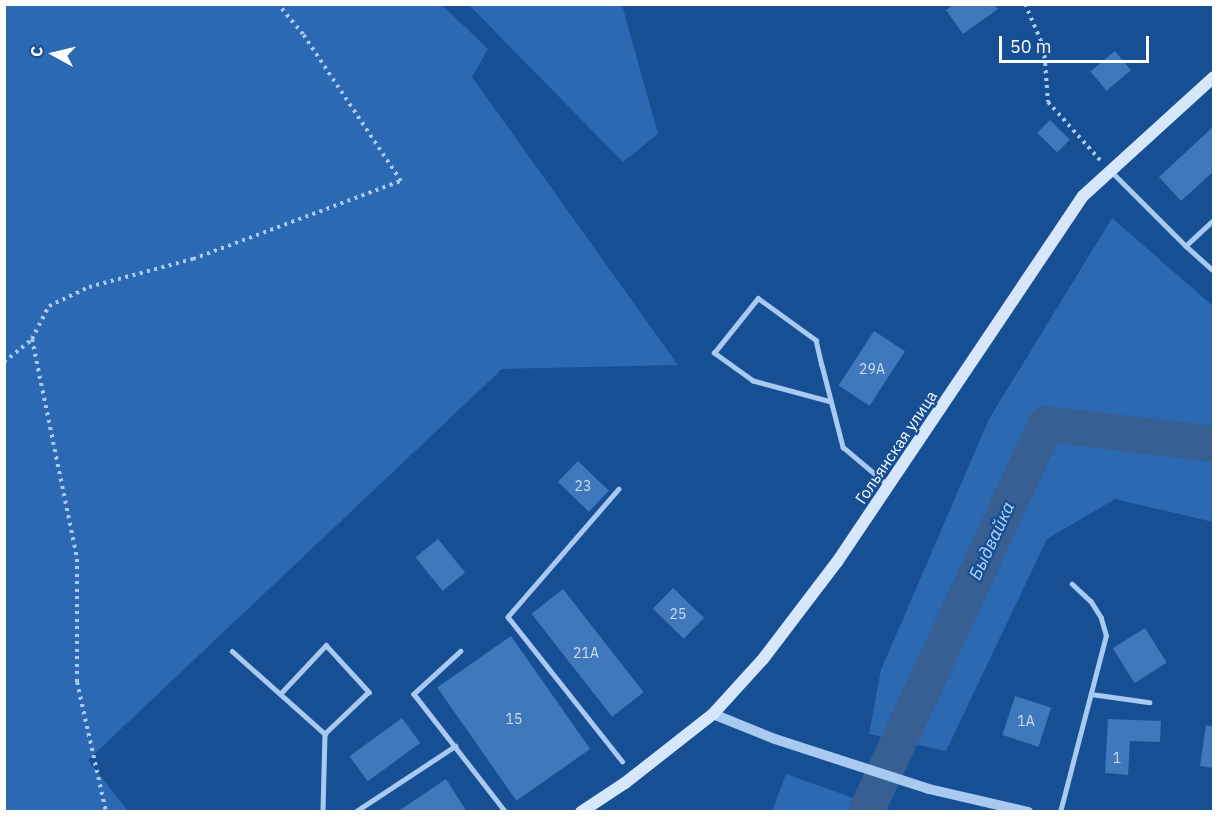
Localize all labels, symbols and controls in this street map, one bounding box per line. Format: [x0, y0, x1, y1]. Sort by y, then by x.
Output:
north arrow [24, 24, 84, 84]
scale bar [1002, 24, 1152, 62]
text: 50 m [1010, 35, 1052, 58]
text: С [26, 45, 47, 58]
house number: 29А [859, 361, 885, 377]
street label: Гольянская улица [851, 387, 941, 507]
house number: 23 [575, 478, 591, 494]
water label: Быдвайка [965, 499, 1019, 583]
house number: 25 [670, 606, 686, 622]
house number: 21А [573, 645, 599, 661]
house number: 15 [506, 711, 522, 727]
house number: 1А [1017, 713, 1035, 729]
house number: 1 [1113, 750, 1121, 766]

